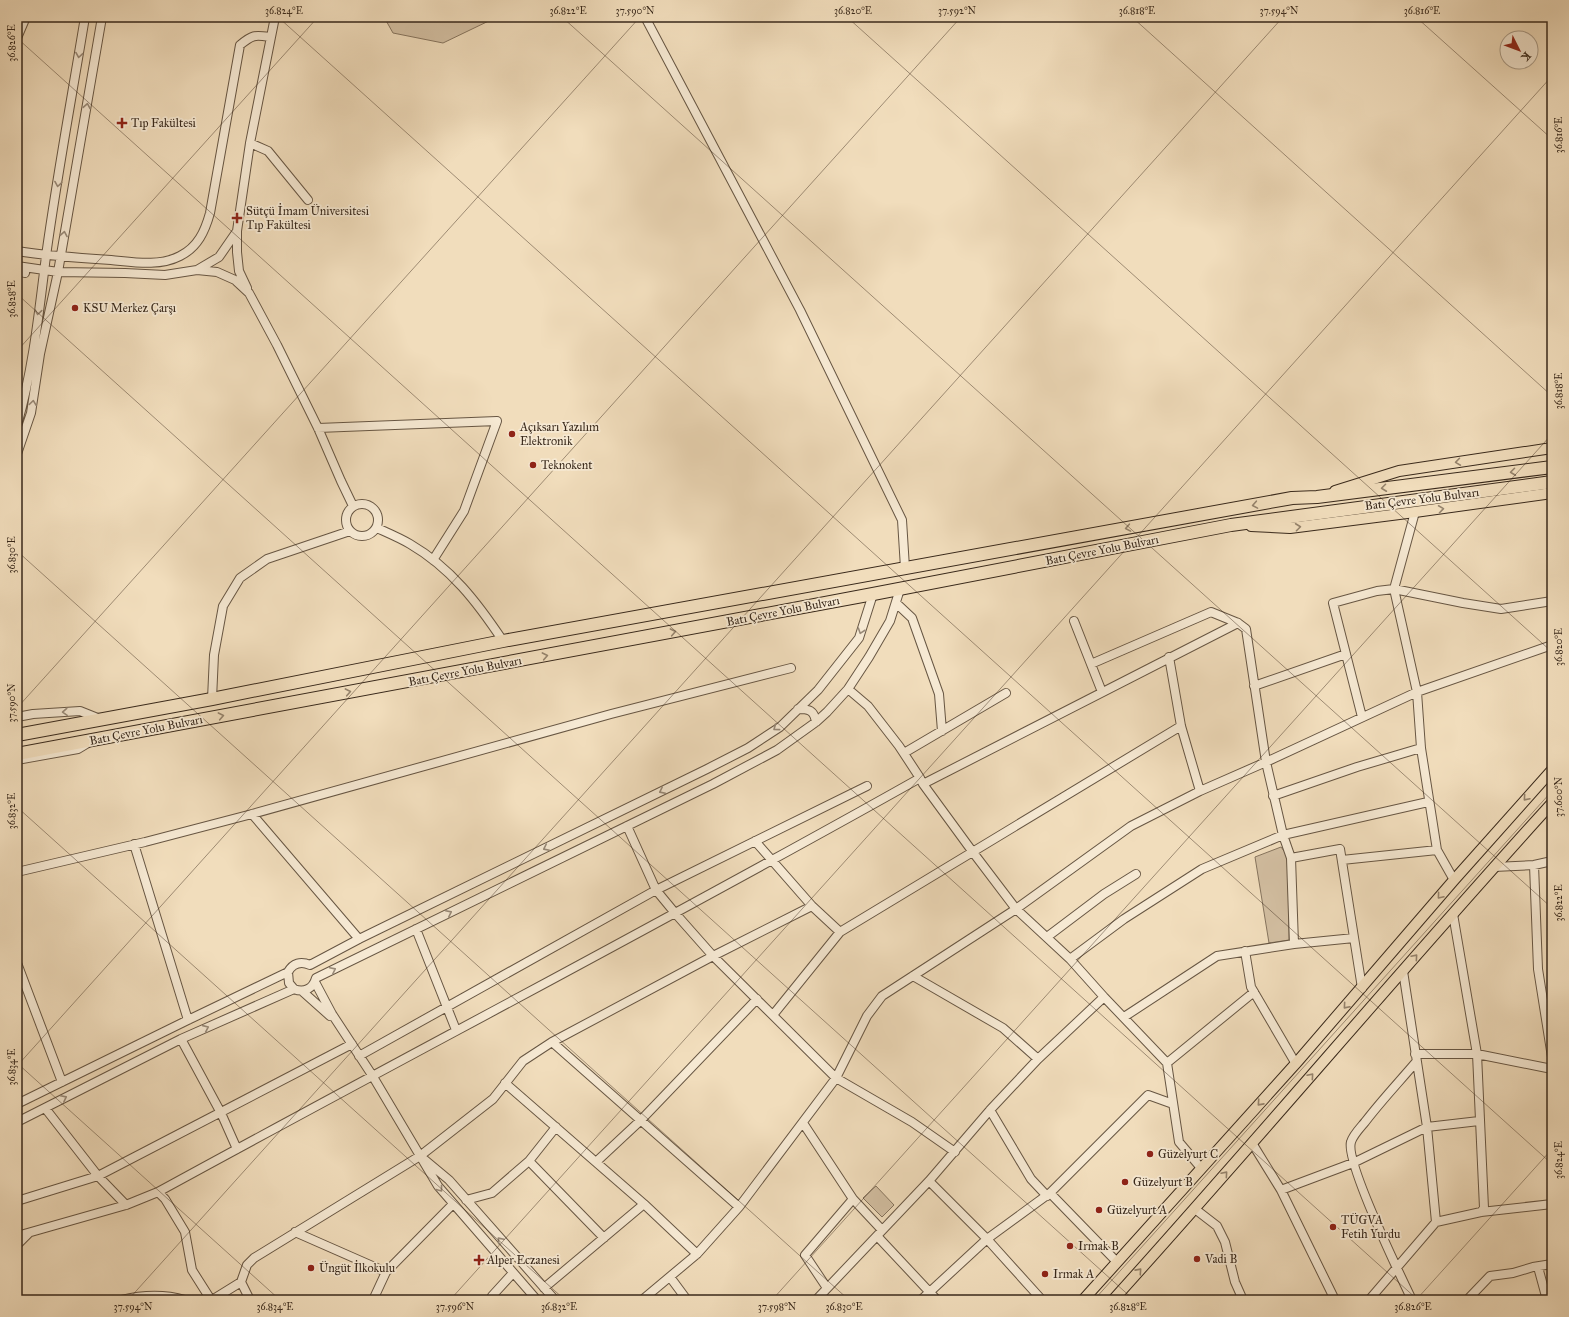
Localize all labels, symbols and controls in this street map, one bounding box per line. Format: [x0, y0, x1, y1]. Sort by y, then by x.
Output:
text: 36.824°E [265, 5, 303, 17]
text: 36.822°E [549, 5, 587, 17]
text: 37.590°N [615, 5, 655, 17]
text: 36.820°E [834, 5, 872, 17]
text: 37.592°N [938, 5, 977, 17]
text: 36.818°E [1119, 5, 1155, 17]
text: 37.594°N [1260, 5, 1299, 17]
text: 36.816°E [1404, 5, 1440, 17]
text: 36.826°E [6, 24, 18, 62]
north arrow [1499, 30, 1539, 70]
text: K [1518, 49, 1534, 64]
one-way arrow [75, 52, 84, 59]
one-way arrow [82, 103, 90, 109]
place label: Tıp Fakültesi [131, 116, 197, 130]
marker: Tıp Fakültesi [116, 117, 128, 129]
text: 36.816°E [1553, 117, 1565, 153]
one-way arrow [54, 181, 63, 187]
place label: Sütçü İmam Üniversitesi Tıp Fakültesi [246, 203, 370, 232]
marker: Sütçü İmam Üniversitesi Tıp Fakültesi [231, 212, 243, 224]
one-way arrow [60, 231, 68, 238]
text: 36.828°E [6, 280, 18, 318]
place label: KSU Merkez Çarşı [83, 301, 177, 315]
marker: KSU Merkez Çarşı [70, 303, 80, 313]
one-way arrow [34, 309, 43, 315]
text: 36.818°E [1553, 373, 1565, 409]
one-way arrow [28, 400, 37, 406]
place label: Açıksarı Yazılım Elektronik [519, 420, 599, 448]
marker: Açıksarı Yazılım Elektronik [507, 429, 517, 439]
one-way arrow [1455, 457, 1461, 466]
place label: Teknokent [541, 458, 593, 472]
marker: Teknokent [528, 460, 538, 470]
one-way arrow [1510, 467, 1516, 476]
one-way arrow [1381, 483, 1387, 492]
street label: Batı Çevre Yolu Bulvarı [1364, 485, 1481, 513]
one-way arrow [1252, 500, 1259, 508]
one-way arrow [1438, 505, 1444, 514]
one-way arrow [1124, 523, 1131, 531]
one-way arrow [1295, 523, 1301, 532]
street label: Batı Çevre Yolu Bulvarı [1044, 532, 1161, 568]
text: 36.830°E [6, 536, 18, 574]
street label: Batı Çevre Yolu Bulvarı [725, 593, 842, 629]
one-way arrow [670, 628, 676, 636]
one-way arrow [857, 628, 866, 635]
text: 36.820°E [1553, 628, 1565, 666]
one-way arrow [542, 652, 548, 660]
street label: Batı Çevre Yolu Bulvarı [407, 653, 524, 689]
text: 37.590°N [6, 683, 18, 723]
one-way arrow [345, 689, 352, 697]
one-way arrow [62, 708, 68, 717]
street label: Batı Çevre Yolu Bulvarı [88, 712, 205, 748]
one-way arrow [217, 712, 224, 721]
one-way arrow [774, 724, 781, 731]
text: 37.600°N [1553, 776, 1565, 817]
one-way arrow [659, 786, 667, 794]
text: 36.832°E [6, 793, 18, 829]
one-way arrow [1523, 794, 1530, 801]
one-way arrow [542, 843, 550, 851]
text: 36.822°E [1553, 884, 1565, 922]
one-way arrow [1438, 892, 1445, 899]
one-way arrow [445, 910, 453, 918]
one-way arrow [1410, 954, 1418, 962]
one-way arrow [328, 967, 336, 975]
one-way arrow [1344, 1001, 1351, 1008]
one-way arrow [201, 1025, 209, 1033]
text: 36.834°E [6, 1049, 18, 1085]
one-way arrow [1306, 1073, 1314, 1081]
one-way arrow [60, 1096, 68, 1103]
one-way arrow [1257, 1098, 1265, 1106]
text: 36.824°E [1553, 1141, 1565, 1179]
place label: Güzelyurt C [1158, 1147, 1218, 1161]
marker: Güzelyurt C [1145, 1149, 1155, 1159]
one-way arrow [1221, 1171, 1228, 1178]
place label: Güzelyurt B [1133, 1175, 1193, 1189]
marker: Güzelyurt B [1120, 1177, 1130, 1187]
one-way arrow [436, 1184, 443, 1191]
place label: Güzelyurt A [1107, 1203, 1167, 1217]
marker: Güzelyurt A [1094, 1205, 1104, 1215]
place label: TÜGVA Fetih Yurdu [1341, 1212, 1401, 1241]
marker: TÜGVA Fetih Yurdu [1328, 1222, 1338, 1232]
one-way arrow [498, 1237, 505, 1245]
place label: Irmak B [1078, 1239, 1119, 1253]
marker: Irmak B [1065, 1241, 1075, 1251]
place label: Vadi B [1204, 1252, 1237, 1266]
place label: Alper Eczanesi [486, 1253, 561, 1267]
marker: Vadi B [1192, 1254, 1202, 1264]
marker: Alper Eczanesi [474, 1255, 484, 1265]
place label: Üngüt İlkokulu [319, 1260, 396, 1276]
marker: Üngüt İlkokulu [306, 1263, 316, 1273]
place label: Irmak A [1053, 1267, 1094, 1281]
one-way arrow [1134, 1268, 1142, 1276]
marker: Irmak A [1040, 1269, 1050, 1279]
text: 37.594°N [114, 1301, 153, 1313]
text: 36.834°E [257, 1301, 293, 1313]
text: 37.596°N [436, 1301, 475, 1313]
text: 36.832°E [541, 1301, 577, 1313]
text: 37.598°N [758, 1301, 797, 1313]
text: 36.830°E [825, 1301, 863, 1313]
text: 36.828°E [1109, 1301, 1147, 1313]
text: 36.826°E [1394, 1301, 1432, 1313]

